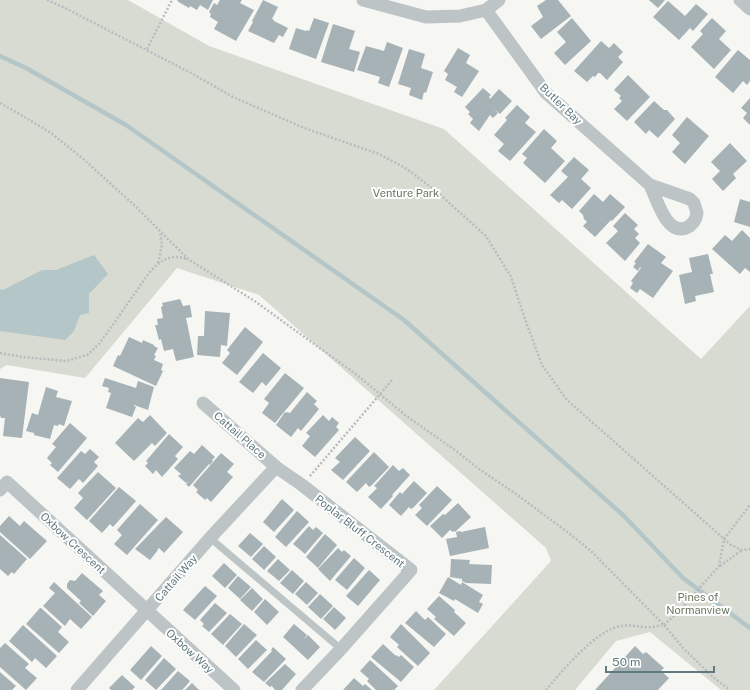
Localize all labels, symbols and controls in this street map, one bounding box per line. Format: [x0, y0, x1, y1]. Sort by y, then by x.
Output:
street label: Butler Bay [538, 81, 584, 127]
park label: Venture Park [373, 187, 439, 199]
street label: Cattail Place [212, 409, 268, 461]
street label: Poplar Bluff Crescent [313, 492, 407, 570]
street label: Oxbow Crescent [38, 510, 108, 576]
street label: Cattail Way [153, 552, 200, 604]
park label: Pines of Normanview [666, 591, 730, 616]
street label: Oxbow Way [164, 627, 216, 675]
scale bar [606, 648, 714, 674]
text: 50 m [612, 655, 640, 669]

